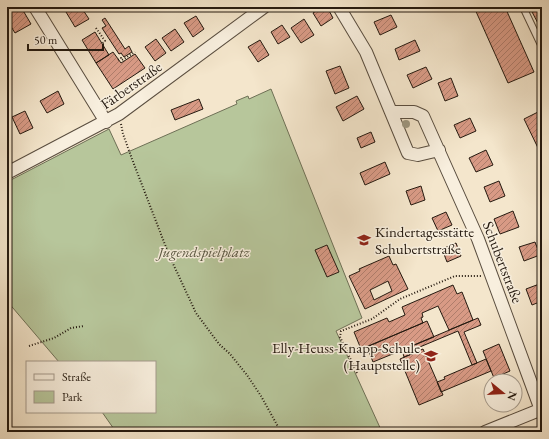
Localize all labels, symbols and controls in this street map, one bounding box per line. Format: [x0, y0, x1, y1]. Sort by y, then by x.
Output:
scale bar [28, 26, 103, 52]
text: 50 m [34, 32, 58, 48]
street label: Färberstraße [97, 57, 166, 113]
street label: Schubertstraße [479, 218, 527, 306]
place label: Kindertagesstätte Schubertstraße [375, 222, 474, 258]
school or university icon: Kindertagesstätte Schubertstraße [356, 232, 372, 248]
park label: Jugendspielplatz [155, 242, 251, 261]
place label: Elly-Heuss-Knapp-Schule (Hauptstelle) [272, 338, 420, 374]
school or university icon: Elly-Heuss-Knapp-Schule (Hauptstelle) [423, 348, 439, 364]
legend [26, 361, 156, 413]
text: Straße [62, 369, 91, 385]
north arrow [483, 373, 523, 413]
text: Park [62, 389, 83, 405]
text: N [504, 390, 521, 403]

